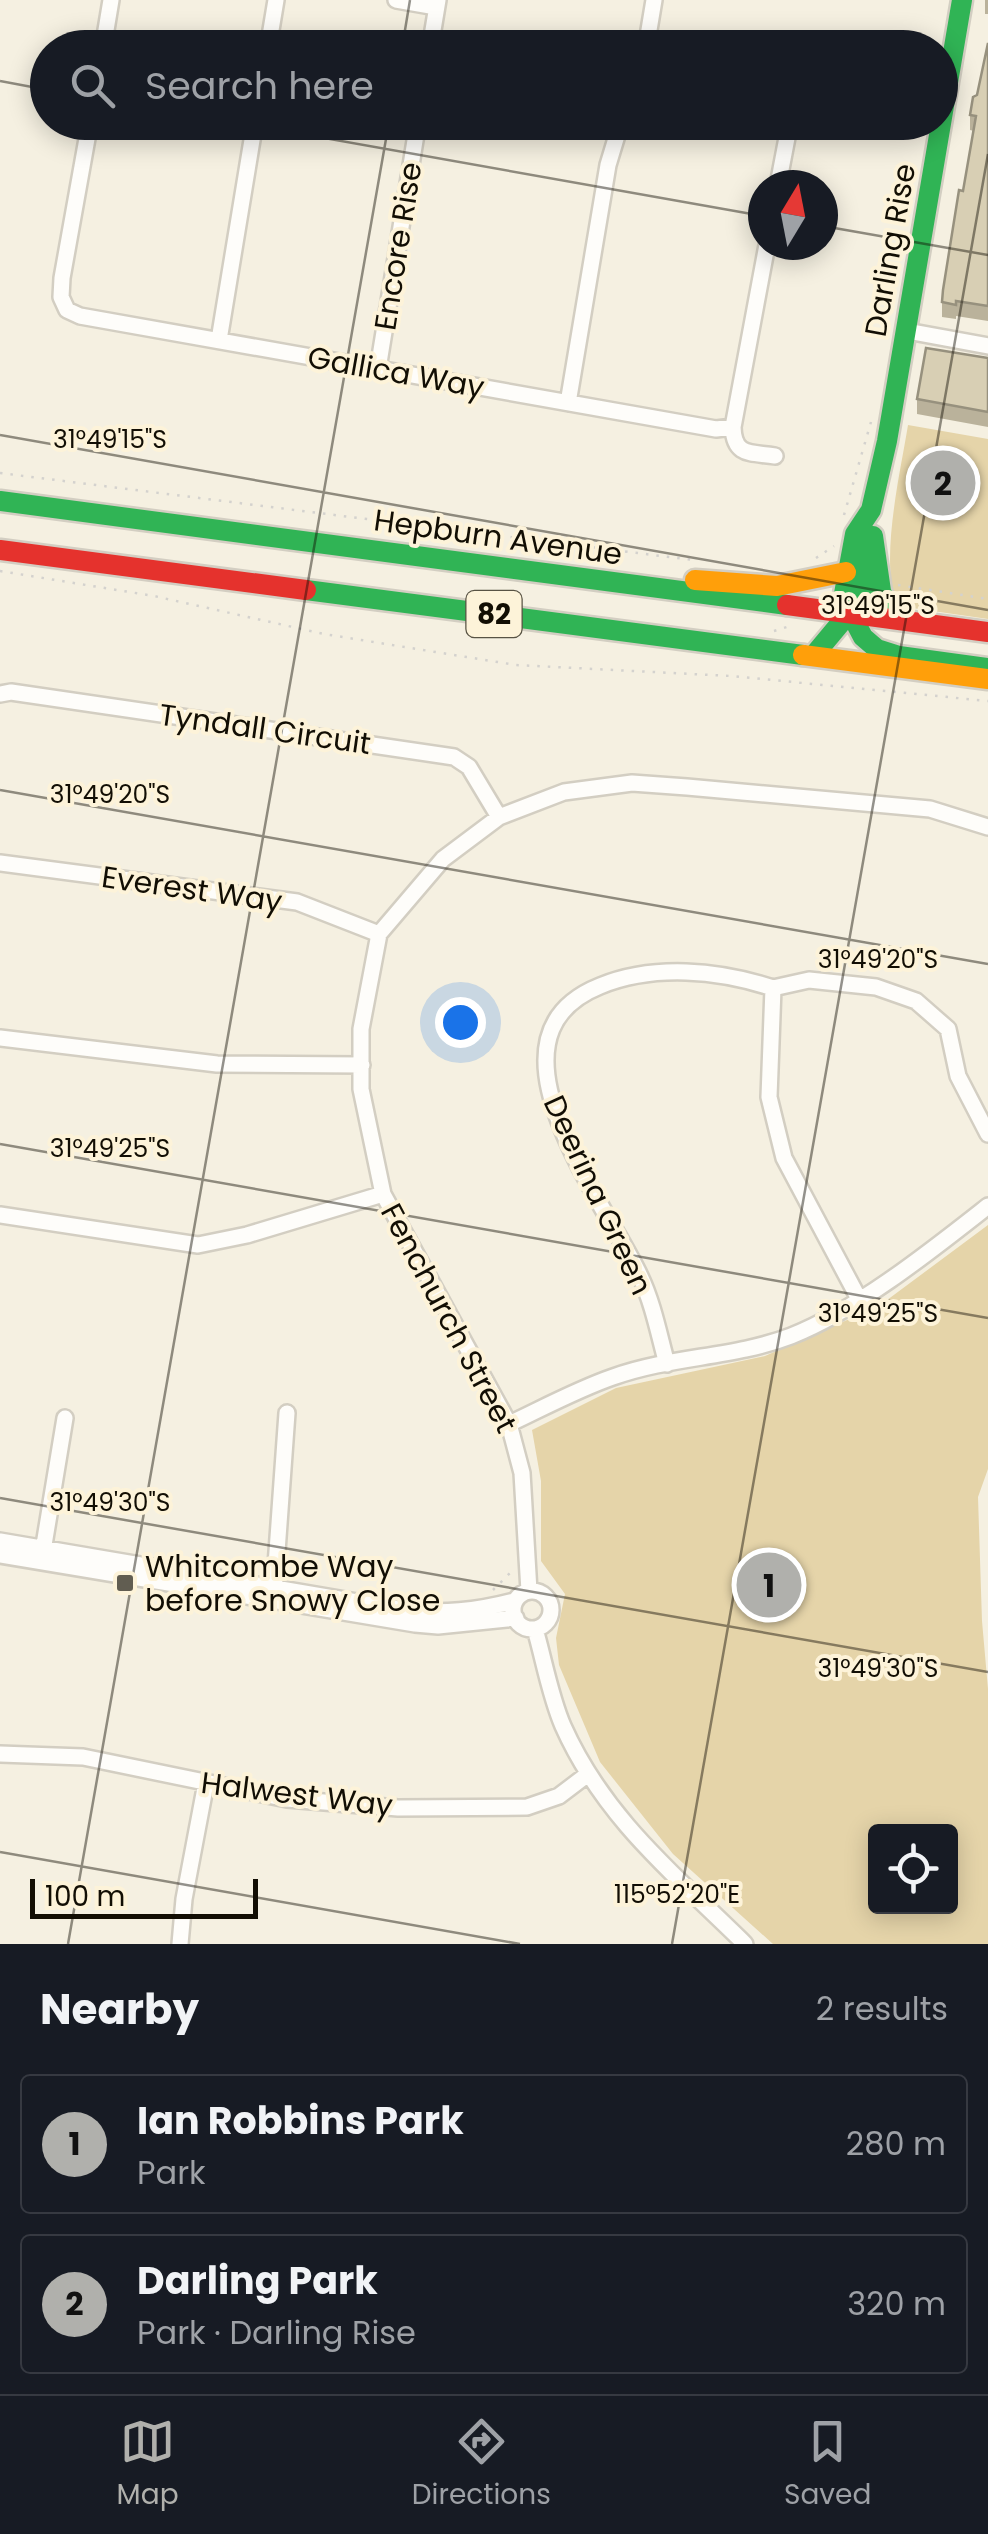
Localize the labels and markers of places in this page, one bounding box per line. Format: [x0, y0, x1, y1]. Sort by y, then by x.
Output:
pin: 2 [910, 446, 976, 520]
place label: Whitcombe Way before Snowy Close [145, 1545, 440, 1622]
pin: 1 [736, 1548, 802, 1622]
marker: Whitcombe Way before Snowy Close [114, 1572, 136, 1594]

